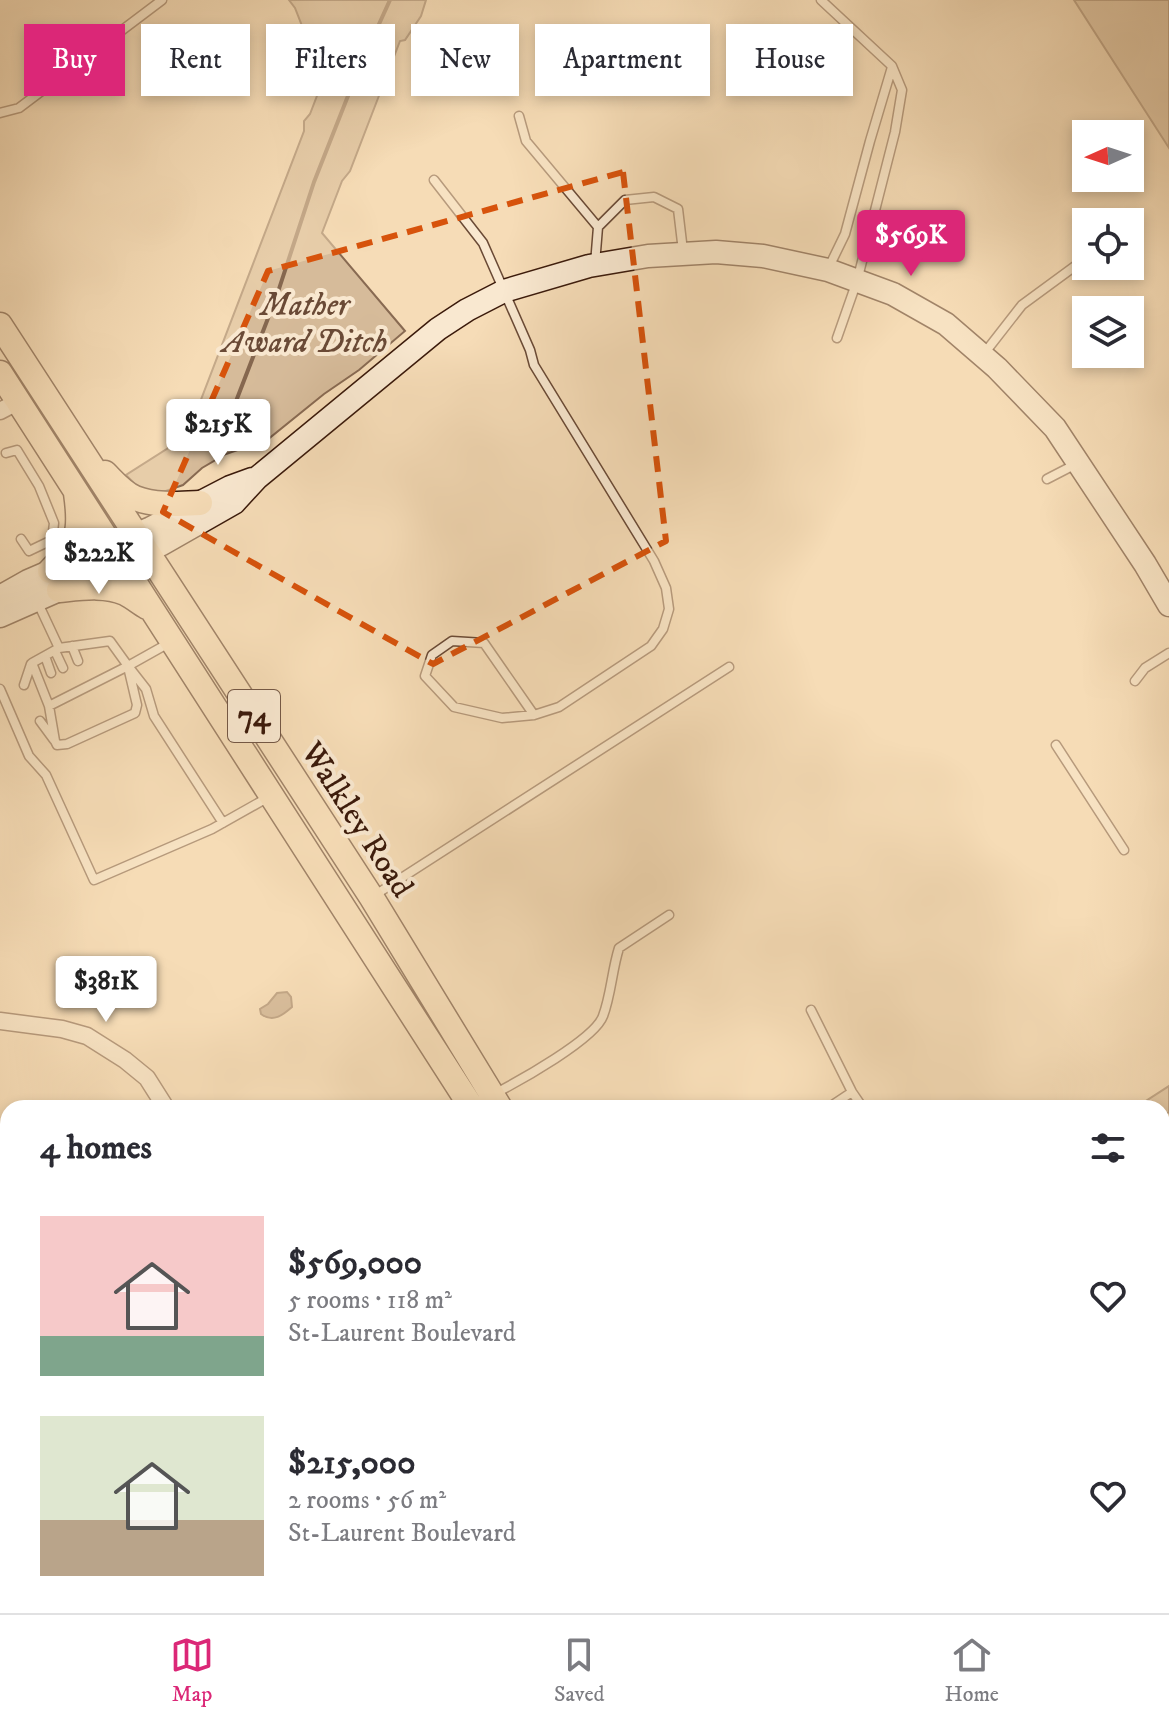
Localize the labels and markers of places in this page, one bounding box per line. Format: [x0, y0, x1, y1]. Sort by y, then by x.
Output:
pin: $569K [855, 210, 967, 278]
pin: $215K [162, 399, 274, 467]
pin: $222K [43, 528, 155, 596]
pin: $381K [50, 956, 162, 1024]

